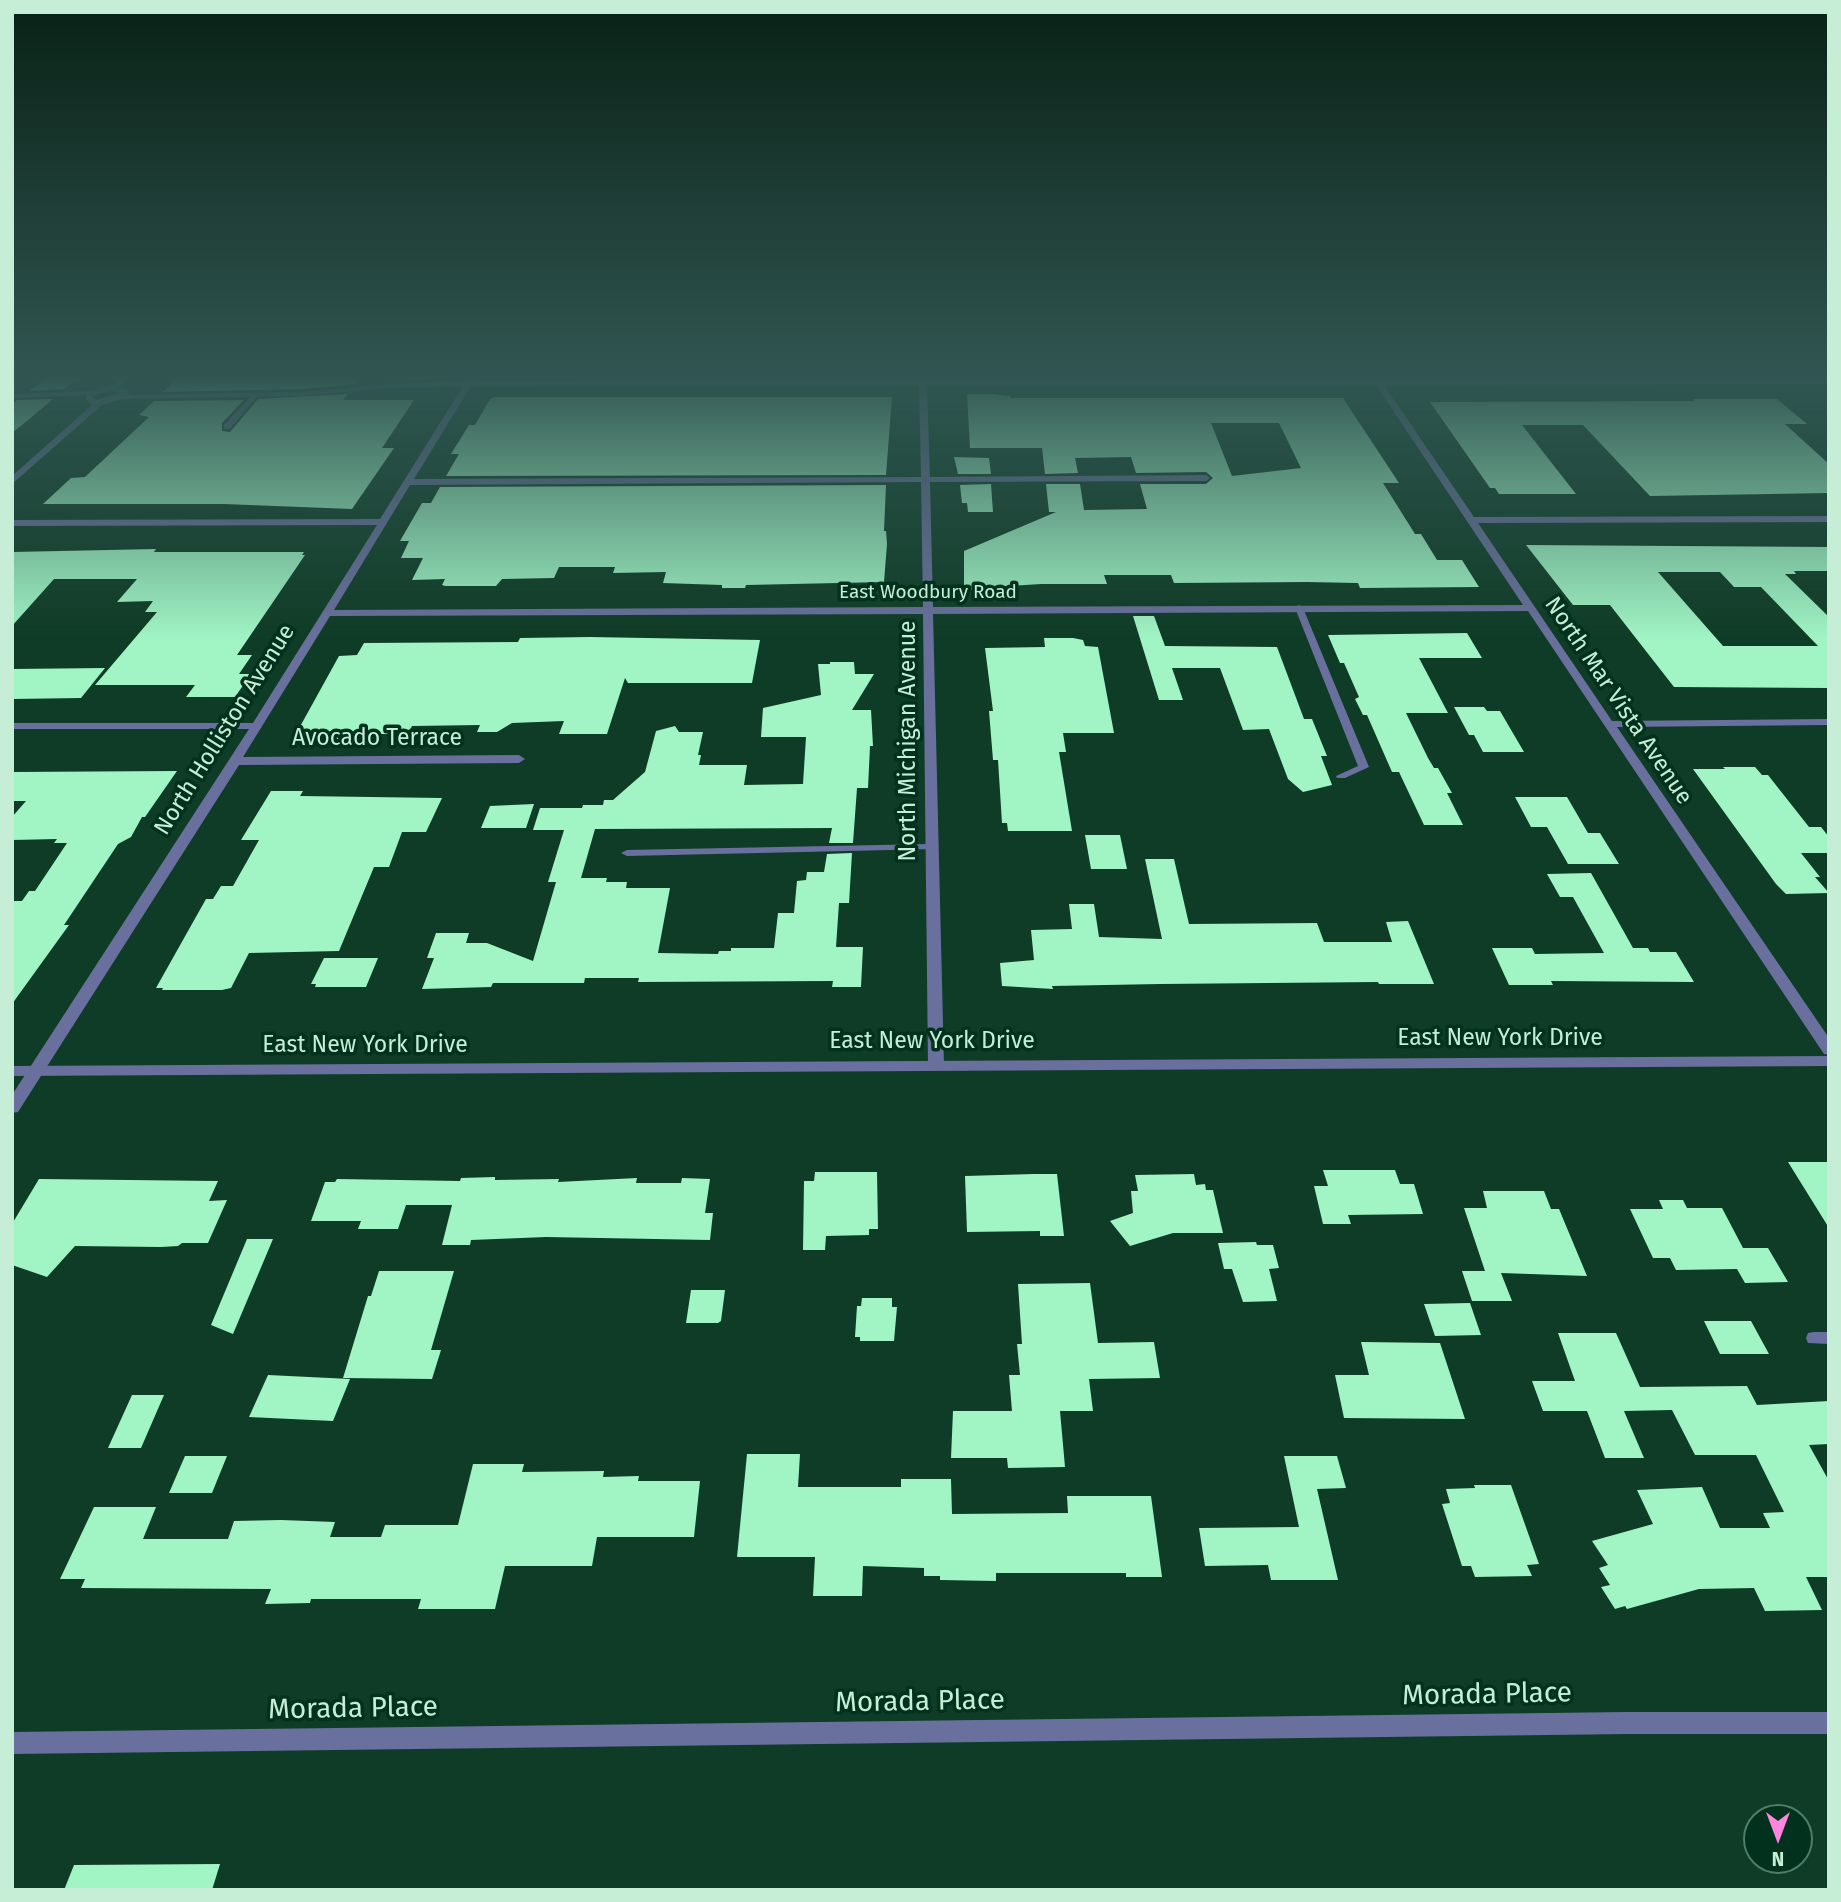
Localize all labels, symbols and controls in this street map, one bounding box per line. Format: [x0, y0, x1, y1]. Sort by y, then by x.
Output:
street label: East Woodbury Road [839, 582, 1017, 604]
street label: North Mar Vista Avenue [1538, 592, 1698, 810]
street label: North Holliston Avenue [149, 620, 301, 840]
street label: North Michigan Avenue [895, 620, 923, 862]
street label: Avocado Terrace [292, 725, 462, 753]
street label: East New York Drive [1397, 1025, 1603, 1053]
street label: East New York Drive [829, 1028, 1035, 1056]
street label: East New York Drive [262, 1032, 468, 1060]
street label: Morada Place [1402, 1677, 1572, 1713]
street label: Morada Place [835, 1684, 1005, 1720]
street label: Morada Place [268, 1691, 438, 1727]
north arrow [1743, 1804, 1813, 1874]
text: N [1772, 1847, 1784, 1870]

